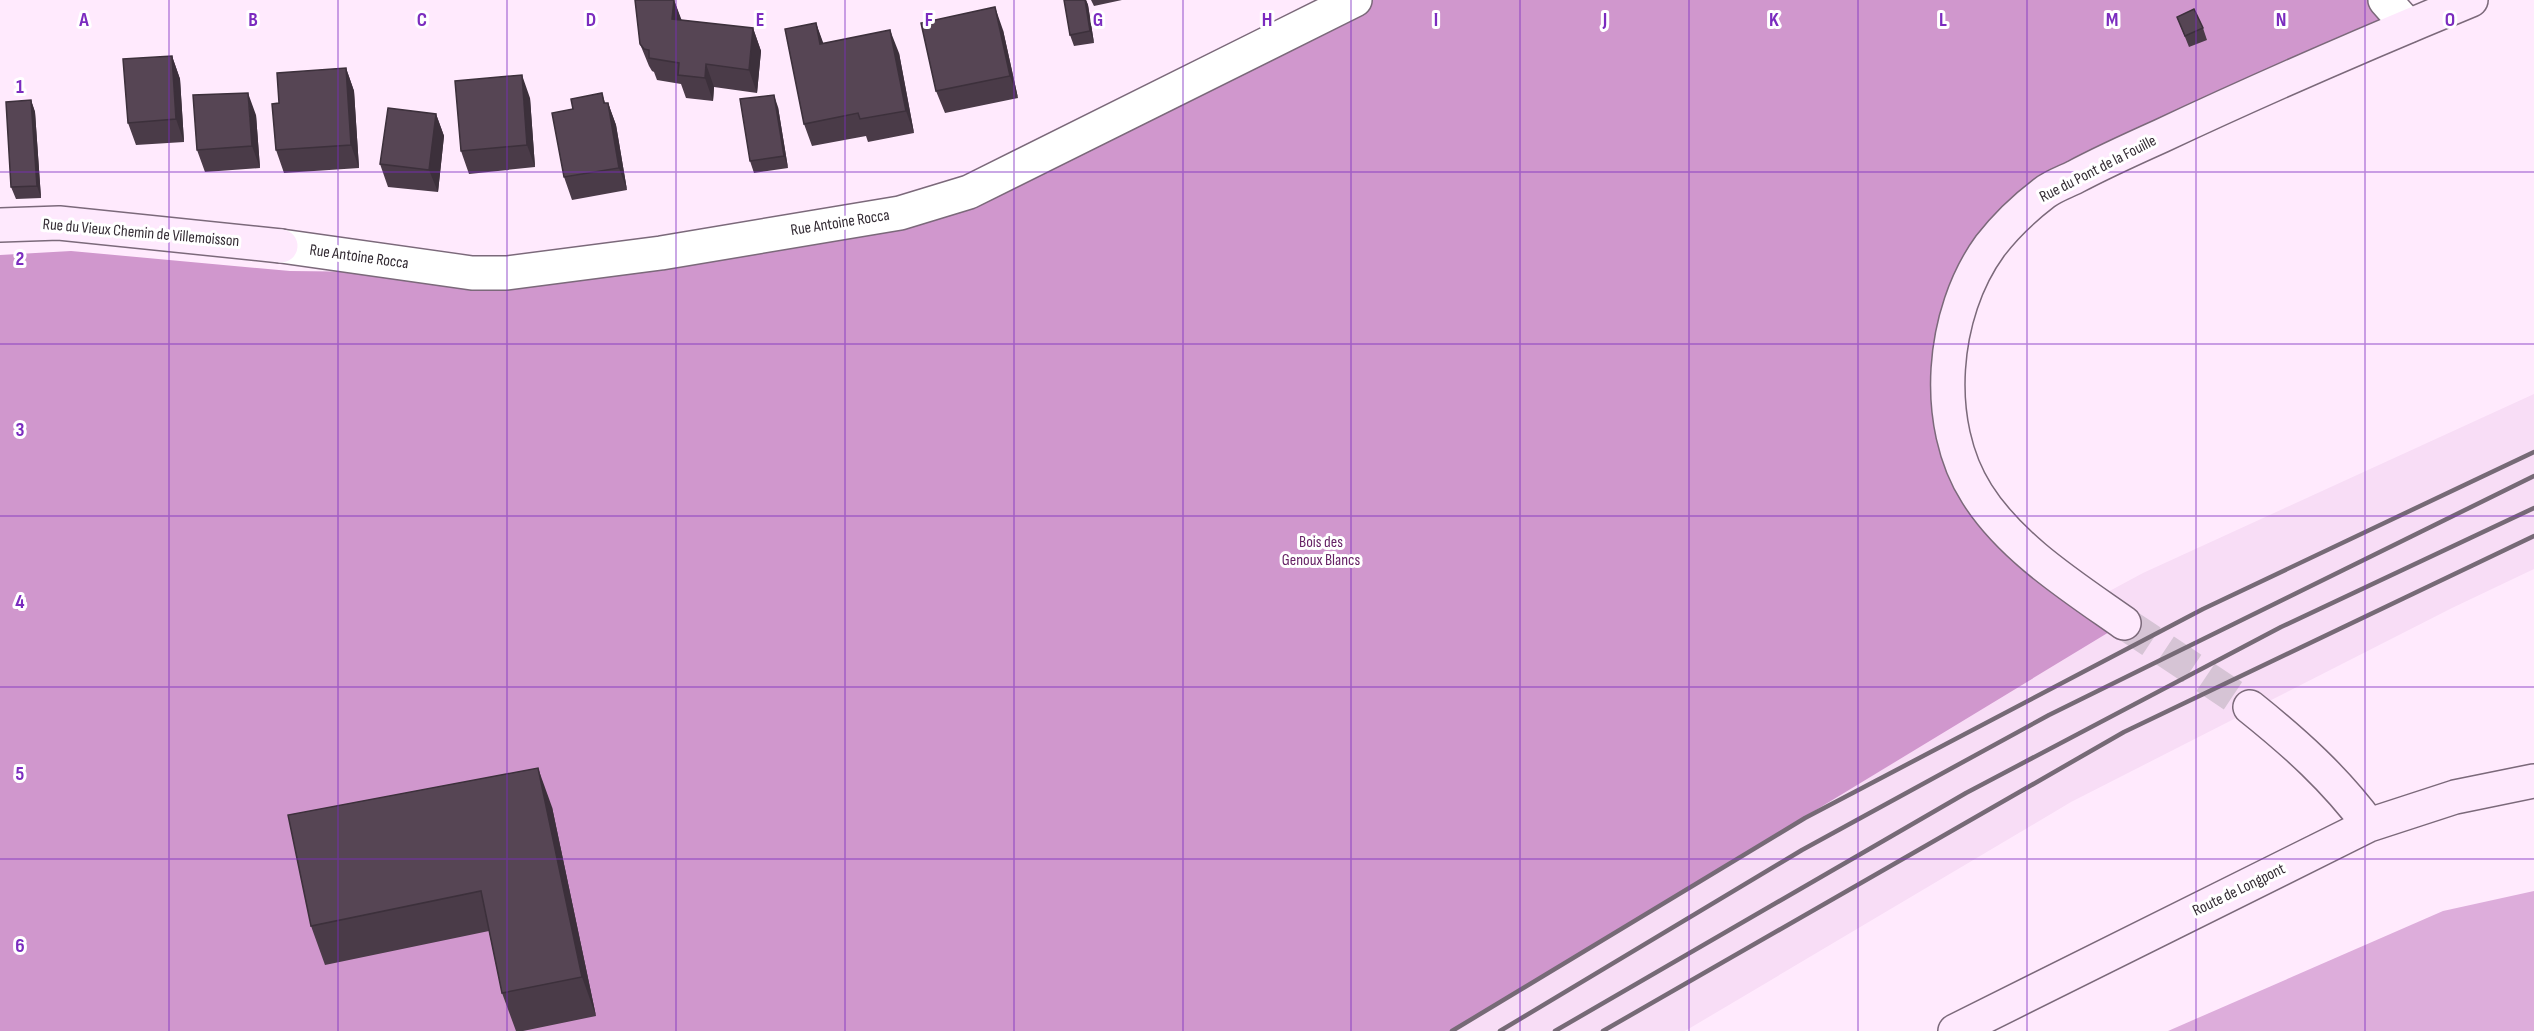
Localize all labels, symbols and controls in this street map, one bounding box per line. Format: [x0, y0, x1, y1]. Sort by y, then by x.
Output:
text: A [78, 8, 89, 32]
text: B [248, 8, 258, 32]
text: C [417, 8, 427, 32]
text: D [586, 8, 596, 32]
text: E [756, 8, 764, 32]
text: F [925, 8, 933, 32]
text: G [1093, 8, 1103, 32]
text: H [1262, 8, 1272, 32]
text: I [1434, 8, 1438, 32]
text: J [1602, 8, 1607, 32]
text: K [1769, 8, 1779, 32]
text: L [1939, 8, 1947, 32]
text: M [2106, 8, 2118, 32]
text: N [2276, 8, 2286, 32]
text: O [2445, 8, 2455, 32]
text: 1 [16, 75, 24, 99]
street label: Rue du Pont de la Fouille [2036, 131, 2160, 207]
street label: Rue Antoine Rocca [789, 206, 891, 240]
street label: Rue du Vieux Chemin de Villemoisson [42, 215, 240, 251]
street label: Rue Antoine Rocca [308, 241, 410, 273]
text: 2 [16, 247, 24, 271]
text: 3 [16, 418, 25, 442]
park label: Bois des Genoux Blancs [1282, 533, 1360, 570]
text: 4 [15, 590, 25, 614]
text: 5 [16, 762, 25, 786]
street label: Route de Longpont [2190, 859, 2288, 921]
text: 6 [15, 934, 25, 958]

